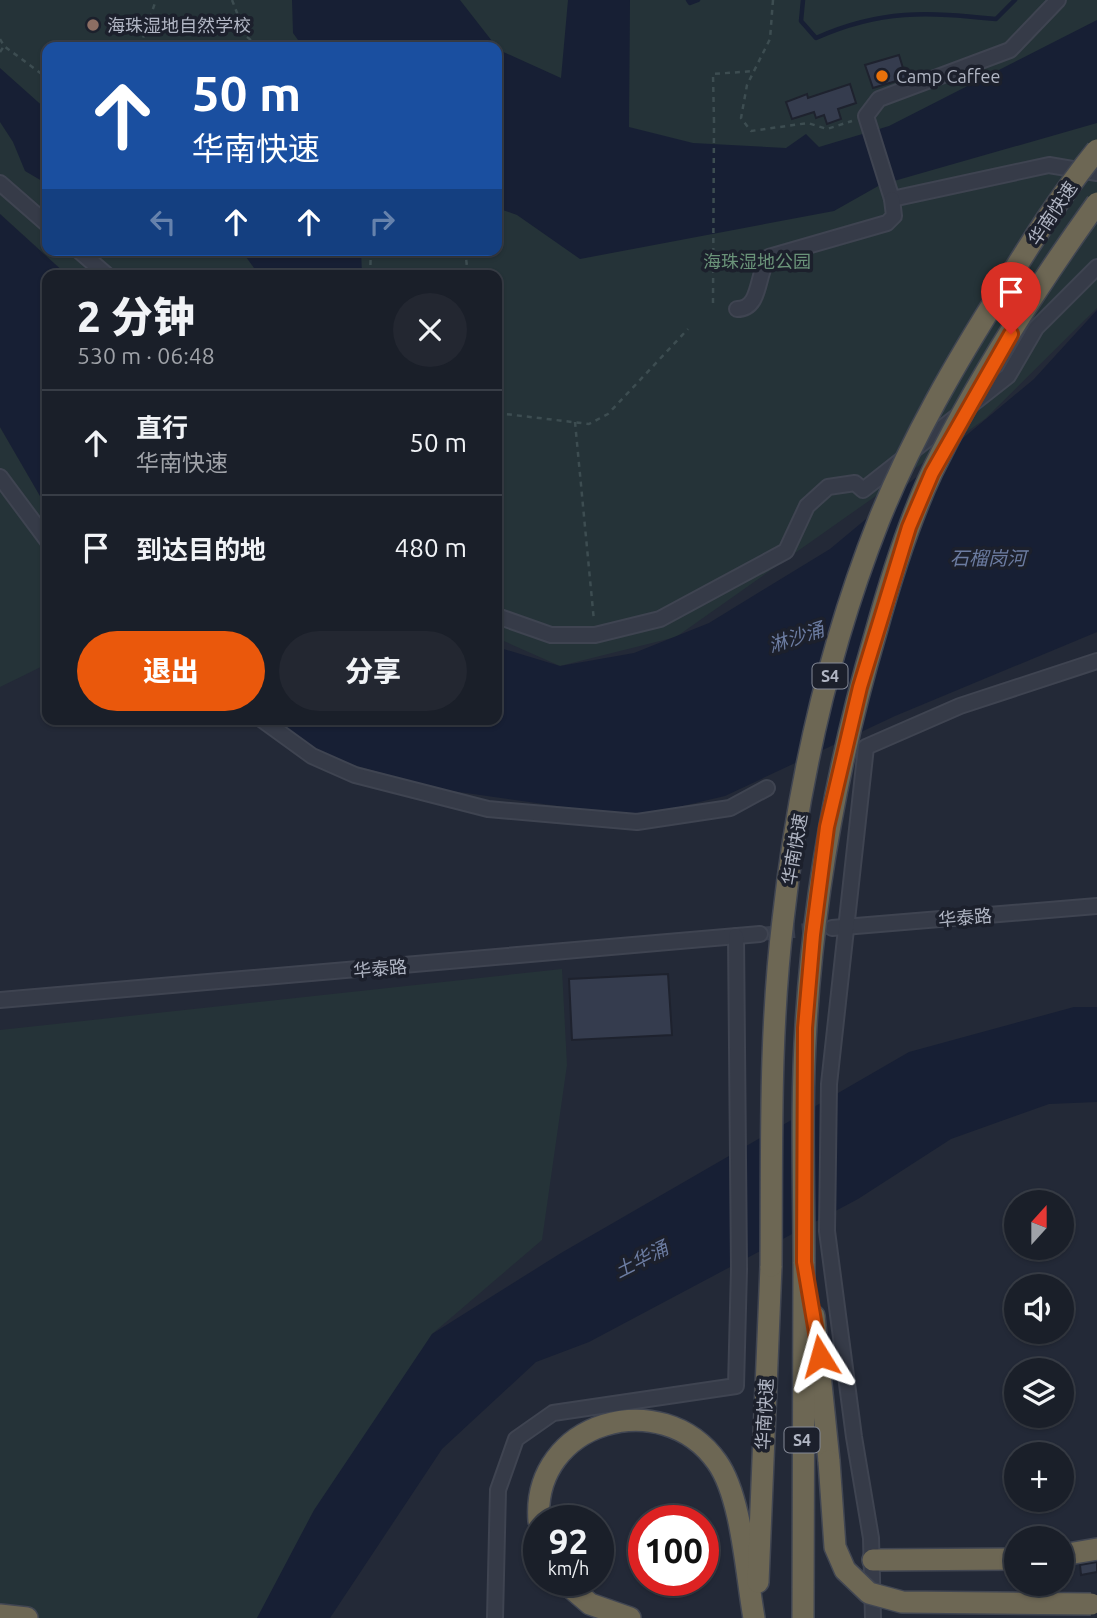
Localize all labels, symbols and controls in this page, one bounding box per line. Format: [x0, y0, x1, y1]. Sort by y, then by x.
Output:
place label: 海珠湿地自然学校 [107, 15, 251, 35]
marker: 海珠湿地自然学校 [85, 17, 101, 33]
text: 50 m [192, 65, 301, 120]
place label: Camp Caffee [896, 66, 1000, 86]
marker: Camp Caffee [874, 68, 890, 84]
icon: ahead [77, 70, 168, 161]
text: 华南快速 [192, 130, 320, 166]
street label: 华南快速 [1024, 178, 1080, 248]
icon: left [144, 203, 182, 241]
icon: ahead [217, 203, 255, 241]
icon: ahead [290, 203, 328, 241]
icon: right [363, 203, 401, 241]
park label: 海珠湿地公园 [703, 251, 811, 271]
pin [981, 262, 1041, 334]
icon: arrive [992, 273, 1030, 311]
text: 2 分钟 [77, 293, 195, 340]
button: close [393, 293, 467, 367]
text: 530 m · 06:48 [77, 343, 215, 368]
text: 直行 [136, 413, 188, 442]
icon: ahead [77, 424, 115, 462]
text: 50 m [409, 428, 467, 457]
text: 华南快速 [136, 450, 228, 475]
icon: arrive [77, 529, 115, 567]
text: 480 m [395, 533, 467, 562]
text: 到达目的地 [136, 535, 266, 564]
water label: 石榴岗河 [950, 547, 1030, 569]
water label: 淋沙涌 [765, 617, 828, 656]
button: 退出 [77, 631, 265, 711]
button: 分享 [279, 631, 467, 711]
road number: S4 [812, 664, 848, 688]
street label: 华南快速 [778, 812, 810, 886]
street label: 华泰路 [937, 905, 993, 929]
street label: 华泰路 [352, 956, 408, 980]
north arrow [1004, 1190, 1074, 1260]
map controls [1004, 1190, 1074, 1596]
water label: 土华涌 [611, 1235, 673, 1282]
button: sound [1004, 1274, 1074, 1344]
position arrow [783, 1319, 857, 1393]
button: layers [1004, 1358, 1074, 1428]
street label: 华南快速 [752, 1378, 776, 1450]
road number: S4 [784, 1428, 820, 1452]
button: + [1004, 1442, 1074, 1512]
speed limit sign: 100 [628, 1505, 719, 1596]
text: 92 [549, 1521, 588, 1561]
button: − [1004, 1526, 1074, 1596]
text: km/h [548, 1558, 589, 1578]

